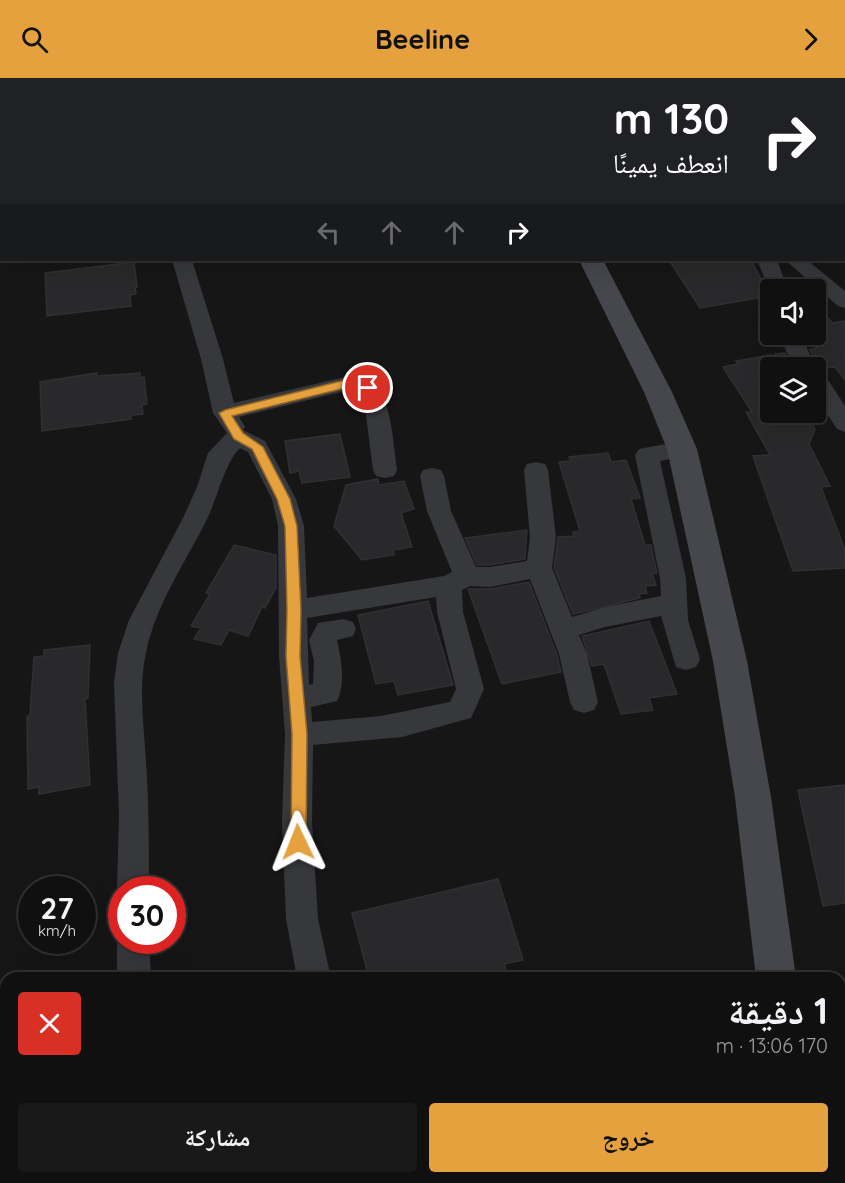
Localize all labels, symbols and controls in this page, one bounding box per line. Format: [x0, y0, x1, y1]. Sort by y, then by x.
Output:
text: Beeline [375, 22, 470, 56]
icon: search [18, 23, 51, 56]
icon: forward [794, 23, 827, 56]
text: 130 m [614, 92, 729, 145]
icon: right [750, 102, 828, 180]
text: انعطف يمينًا [613, 146, 729, 180]
icon: left [312, 216, 345, 249]
icon: ahead [375, 216, 408, 249]
icon: ahead [438, 216, 471, 249]
icon: right [501, 216, 534, 249]
map controls [760, 279, 826, 423]
button: sound [760, 279, 826, 345]
button: layers [760, 357, 826, 423]
pin [342, 362, 393, 413]
icon: arrive [351, 371, 384, 404]
position arrow [266, 810, 330, 874]
speed limit sign: 30 [108, 876, 186, 954]
text: 27 [40, 889, 74, 927]
text: km/h [38, 921, 76, 940]
text: 1 دقيقة [728, 988, 828, 1033]
button: close [18, 992, 81, 1055]
text: 170 m · 13:06 [716, 1033, 828, 1058]
button: مشاركة [18, 1103, 417, 1172]
button: خروج [429, 1103, 828, 1172]

